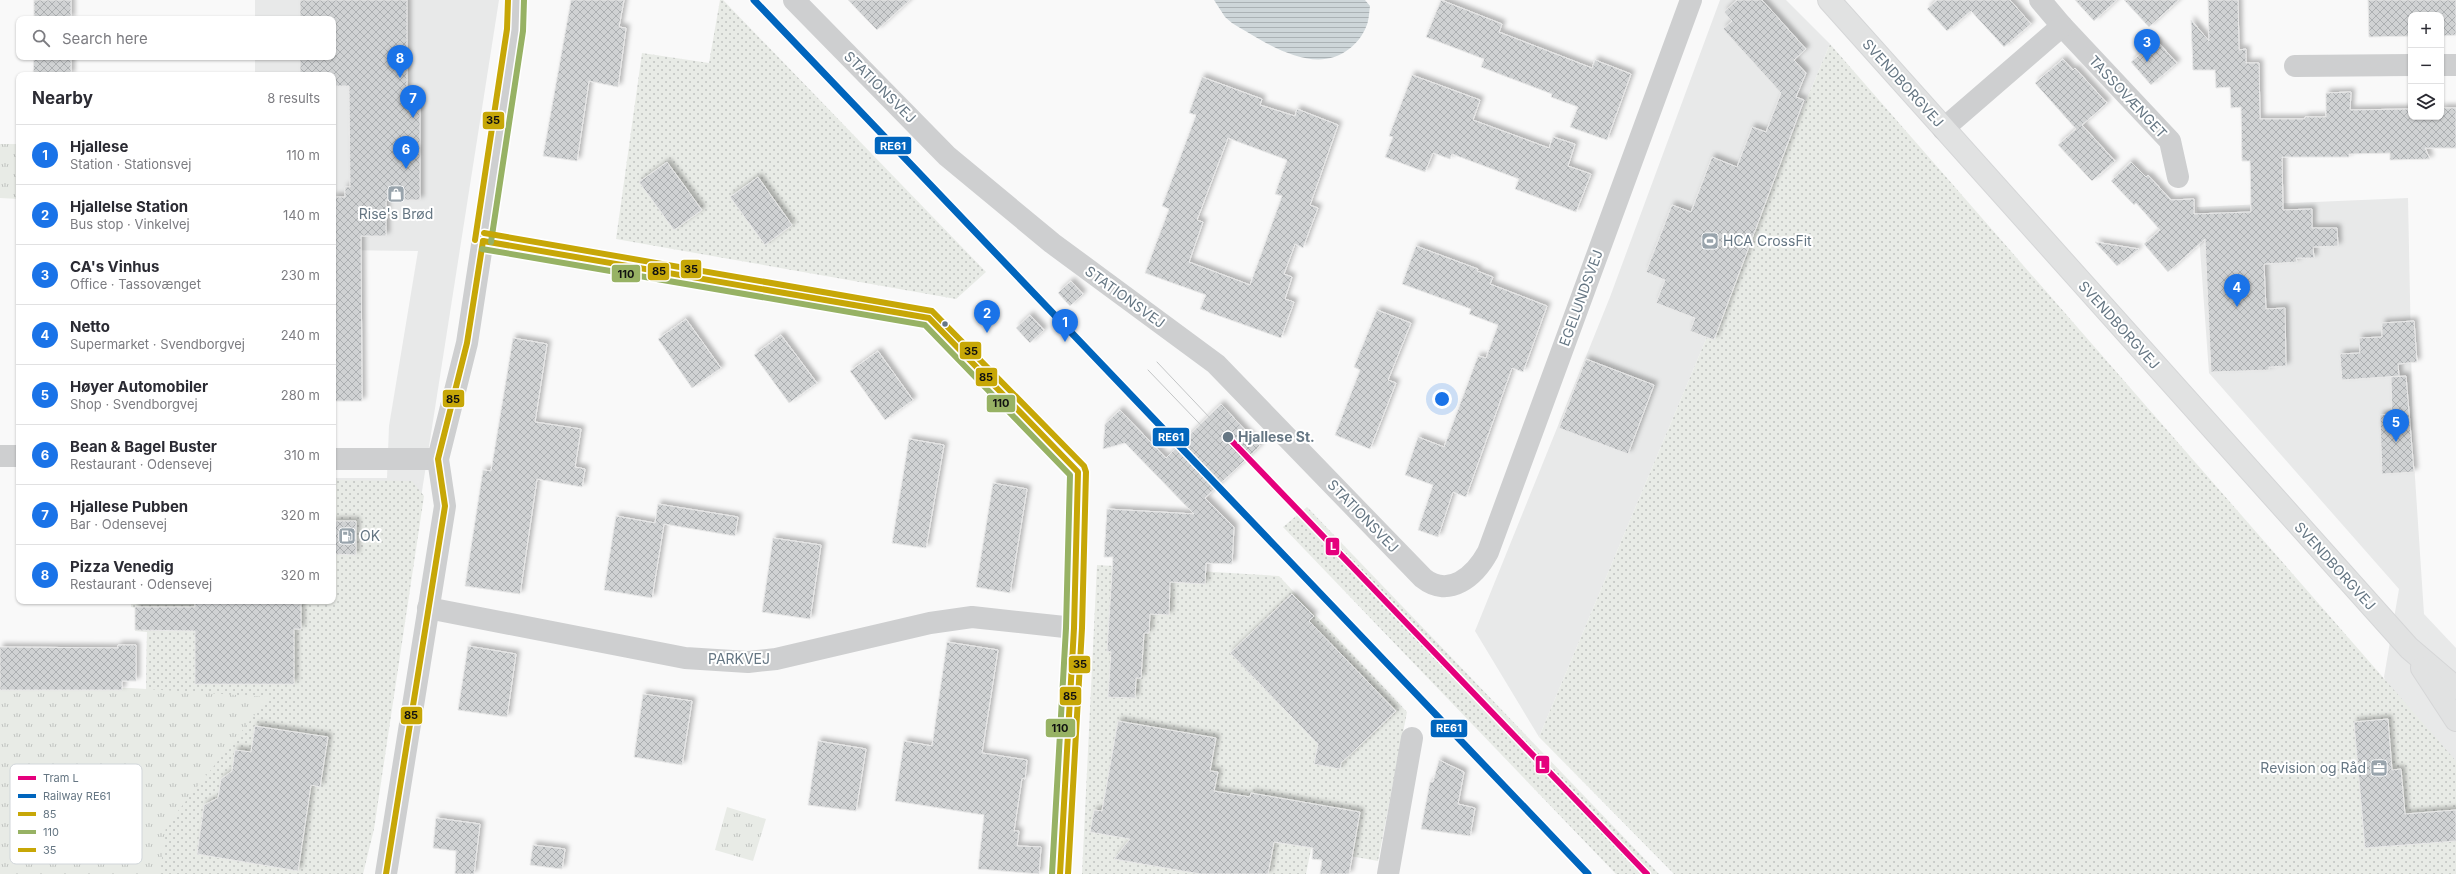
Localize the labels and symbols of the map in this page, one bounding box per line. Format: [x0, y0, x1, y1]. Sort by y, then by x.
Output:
pin: 3 [2134, 29, 2160, 62]
street label: SVENDBORGVEJ [1859, 35, 1947, 130]
pin: 8 [387, 45, 413, 78]
street label: STATIONSVEJ [841, 47, 920, 126]
street label: TASSOVÆNGET [2086, 52, 2171, 141]
pin: 7 [400, 85, 426, 118]
line badge: 35 [482, 111, 505, 130]
text: 35 [486, 113, 500, 127]
pin: 6 [393, 136, 419, 169]
line badge: RE61 [874, 136, 912, 155]
text: RE61 [880, 139, 906, 153]
shop icon: Rise's Brød [386, 184, 406, 204]
place label: Rise's Brød [359, 205, 433, 222]
sports icon: HCA CrossFit [1700, 231, 1720, 251]
place label: HCA CrossFit [1723, 232, 1812, 249]
street label: EGELUNDSVEJ [1555, 247, 1606, 348]
line badge: 35 [680, 259, 702, 279]
line badge: 85 [647, 262, 670, 281]
text: 35 [684, 262, 698, 276]
street label: STATIONSVEJ [1082, 262, 1168, 331]
line badge: 110 [611, 264, 641, 283]
text: 85 [652, 264, 666, 278]
text: 110 [618, 267, 634, 281]
pin: 4 [2224, 274, 2250, 307]
street label: SVENDBORGVEJ [2075, 277, 2163, 372]
pin: 2 [974, 300, 1000, 333]
pin: 1 [1052, 309, 1078, 342]
unlabelled marker [940, 319, 950, 329]
line badge: 35 [959, 341, 982, 360]
text: 35 [964, 344, 978, 358]
line badge: 85 [975, 367, 998, 387]
text: 85 [979, 370, 993, 384]
line badge: 85 [442, 389, 465, 408]
your location [1432, 389, 1452, 409]
text: 85 [446, 392, 460, 406]
line badge: 110 [986, 394, 1016, 413]
text: 110 [993, 396, 1009, 410]
pin: 5 [2383, 409, 2409, 442]
line badge: RE61 [1152, 427, 1190, 447]
place label: Hjallese St. [1238, 428, 1315, 445]
text: RE61 [1158, 430, 1184, 444]
marker: Hjallese St. [1221, 430, 1235, 444]
street label: STATIONSVEJ [1324, 476, 1402, 556]
street label: SVENDBORGVEJ [2291, 518, 2379, 613]
fuel station icon: OK [337, 526, 357, 546]
place label: OK [360, 527, 381, 544]
line badge: L [1325, 537, 1340, 556]
text: L [1330, 539, 1336, 553]
street label: PARKVEJ [708, 650, 770, 667]
line badge: 35 [1068, 655, 1091, 674]
text: 35 [1073, 657, 1087, 671]
line badge: 85 [1059, 686, 1082, 706]
text: 85 [1063, 689, 1077, 703]
line badge: 85 [400, 706, 423, 725]
text: 85 [404, 708, 418, 722]
line badge: 110 [1045, 718, 1076, 738]
line badge: RE61 [1430, 719, 1468, 738]
text: 110 [1052, 721, 1068, 735]
text: RE61 [1436, 721, 1462, 735]
line badge: L [1535, 755, 1550, 774]
text: L [1539, 758, 1545, 772]
office icon: Revision og Råd [2369, 758, 2389, 778]
place label: Revision og Råd [2260, 759, 2366, 776]
legend [10, 764, 142, 864]
text: Tram L [43, 771, 79, 785]
text: Railway RE61 [43, 789, 111, 803]
text: 85 [43, 807, 57, 821]
text: 110 [43, 825, 59, 839]
text: 35 [43, 843, 57, 857]

